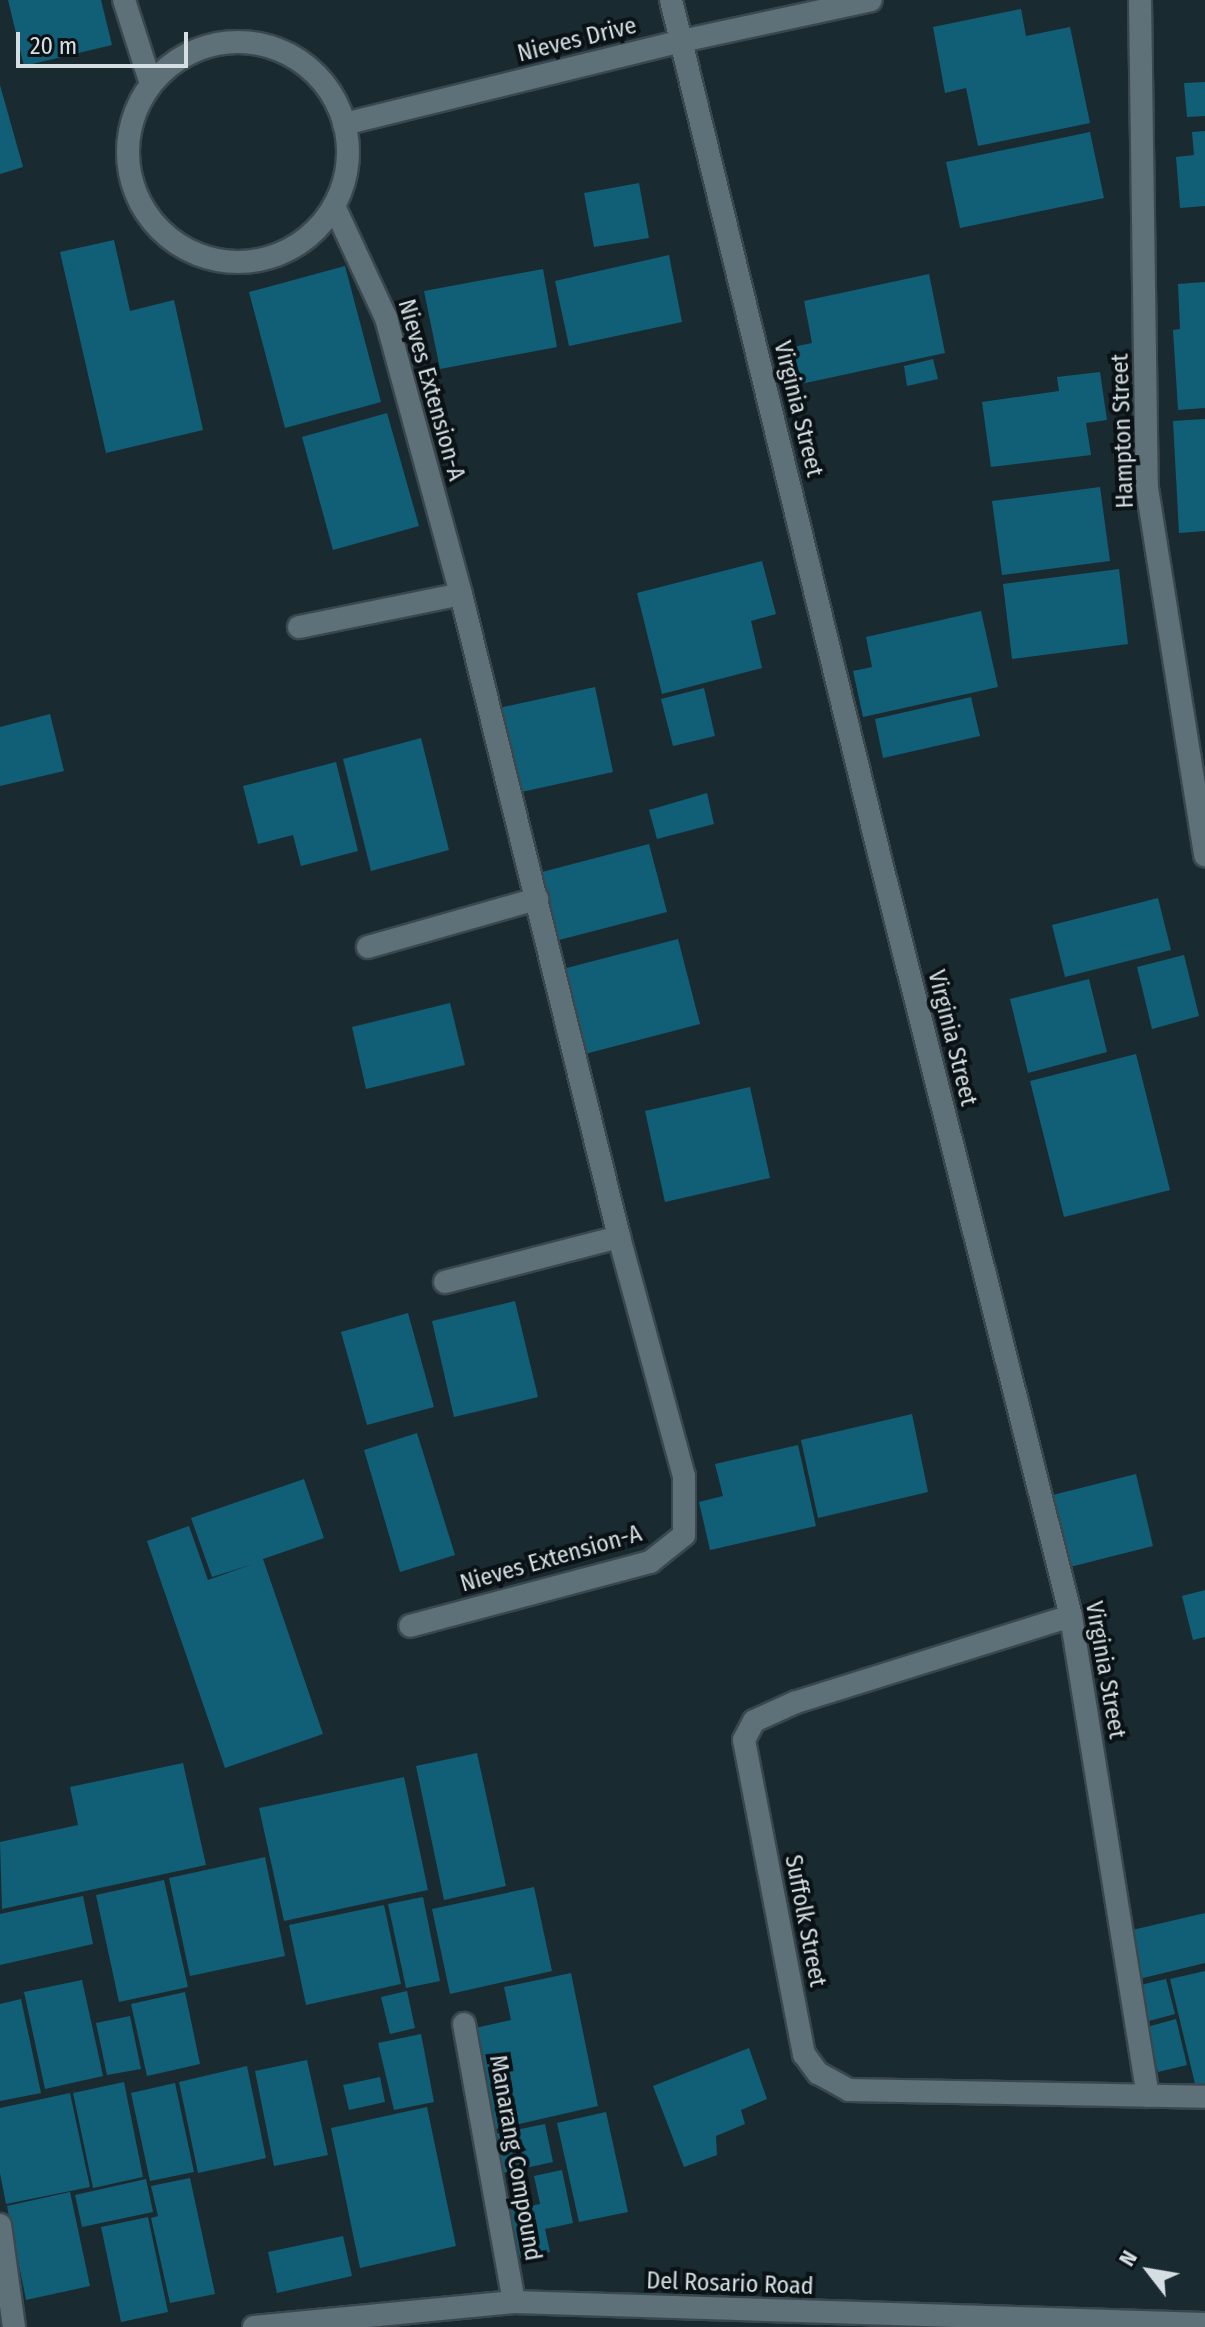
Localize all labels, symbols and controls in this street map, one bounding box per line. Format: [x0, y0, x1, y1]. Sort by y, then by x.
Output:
street label: Nieves Drive [515, 11, 639, 69]
scale bar [20, 16, 192, 66]
text: 20 m [30, 32, 77, 60]
street label: Nieves Extension-A [391, 296, 471, 484]
street label: Virginia Street [767, 338, 829, 480]
street label: Hampton Street [1106, 353, 1140, 509]
street label: Virginia Street [921, 967, 983, 1109]
street label: Nieves Extension-A [457, 1519, 645, 1599]
street label: Virginia Street [1079, 1599, 1131, 1741]
street label: Suffolk Street [778, 1853, 832, 1989]
street label: Manarang Compound [483, 2053, 547, 2263]
north arrow [1109, 2231, 1189, 2311]
text: N [1113, 2246, 1143, 2271]
street label: Del Rosario Road [646, 2267, 814, 2301]

